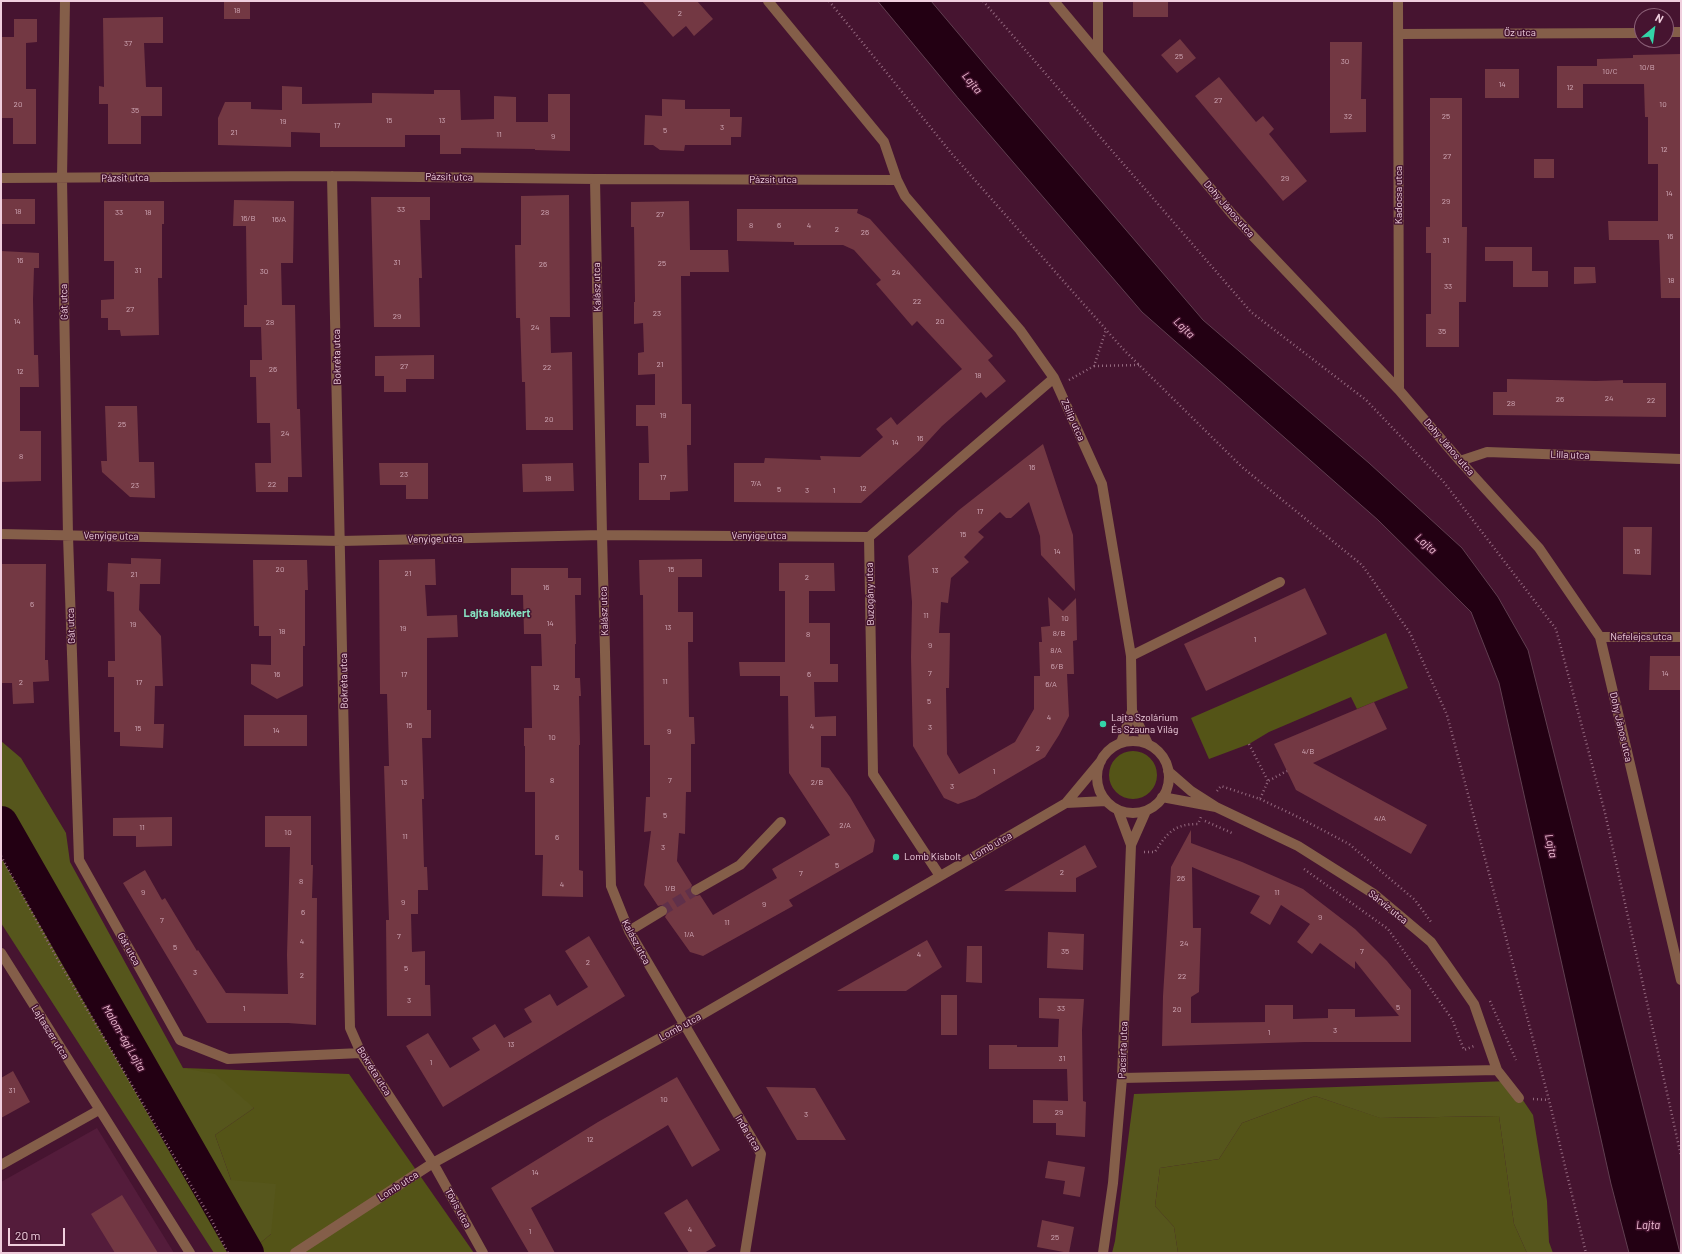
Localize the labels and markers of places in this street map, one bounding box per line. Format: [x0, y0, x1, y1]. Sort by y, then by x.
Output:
place label: Lajta Szolárium És Szauna Világ [1111, 712, 1178, 736]
marker: Lajta Szolárium És Szauna Világ [1098, 719, 1108, 729]
place label: Lomb Kisbolt [904, 851, 961, 863]
marker: Lomb Kisbolt [891, 852, 901, 862]

